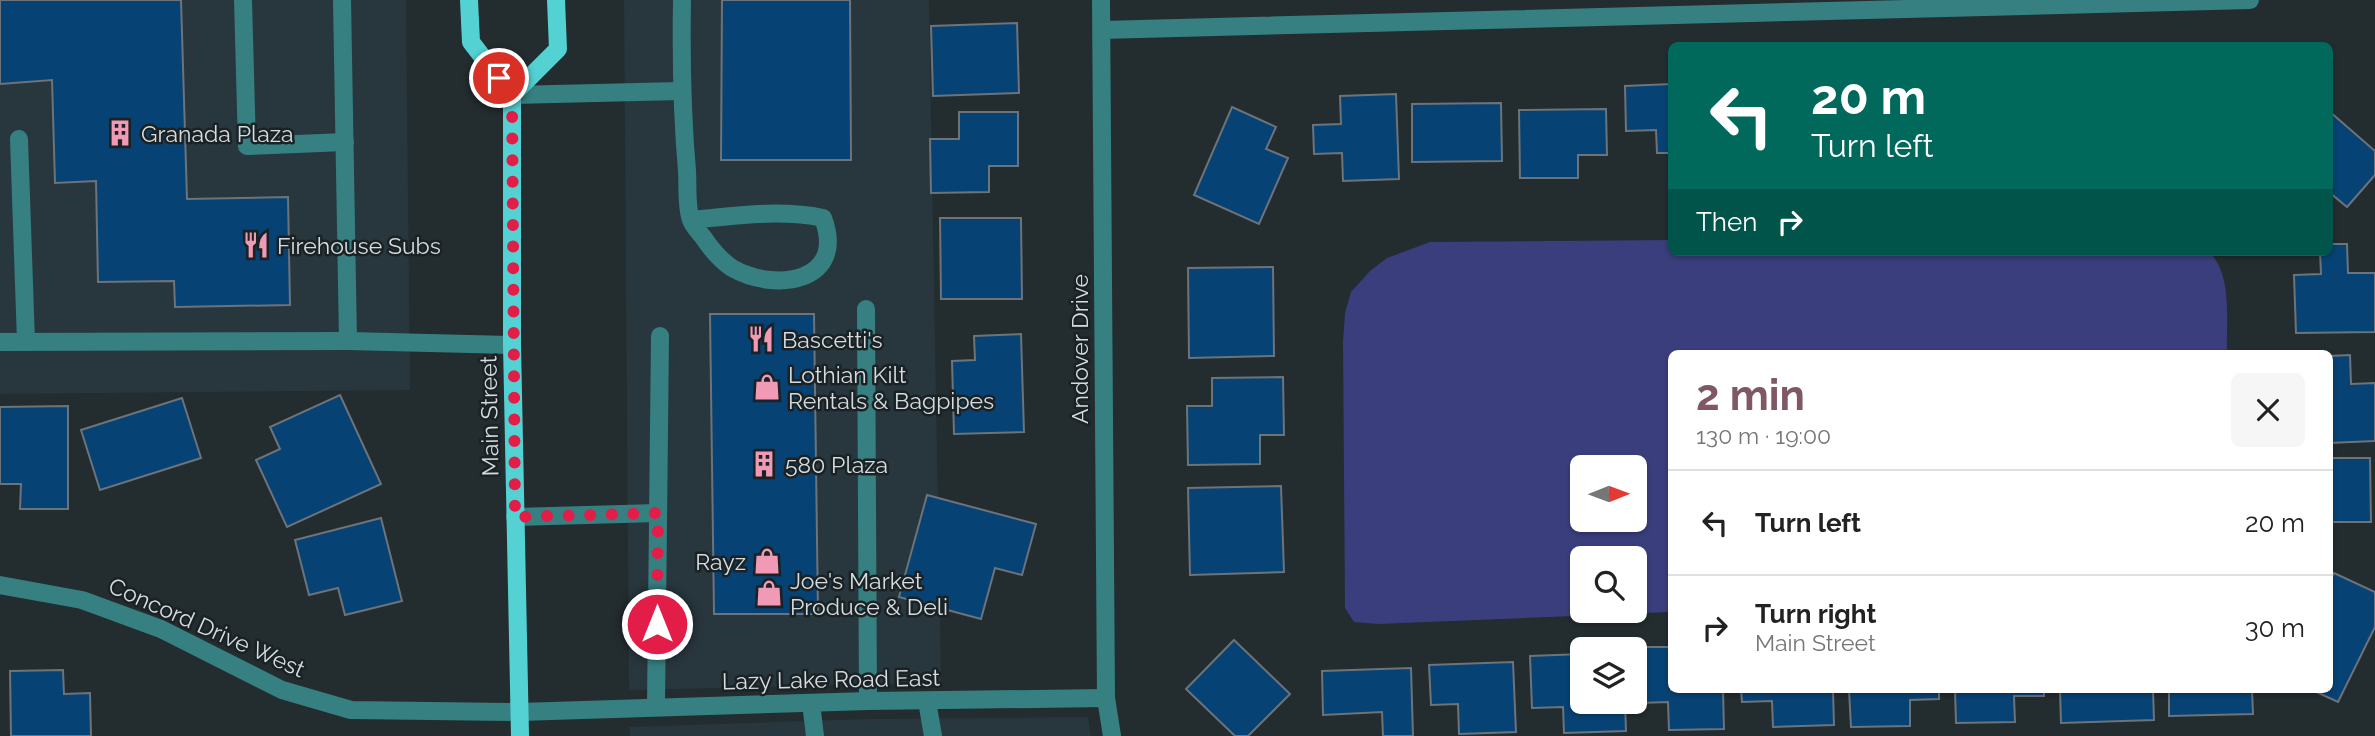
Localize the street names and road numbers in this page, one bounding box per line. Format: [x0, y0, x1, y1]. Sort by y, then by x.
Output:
street label: Andover Drive [1066, 274, 1093, 424]
street label: Main Street [474, 355, 504, 477]
street label: Concord Drive West [105, 572, 309, 683]
street label: Lazy Lake Road East [722, 664, 941, 694]

